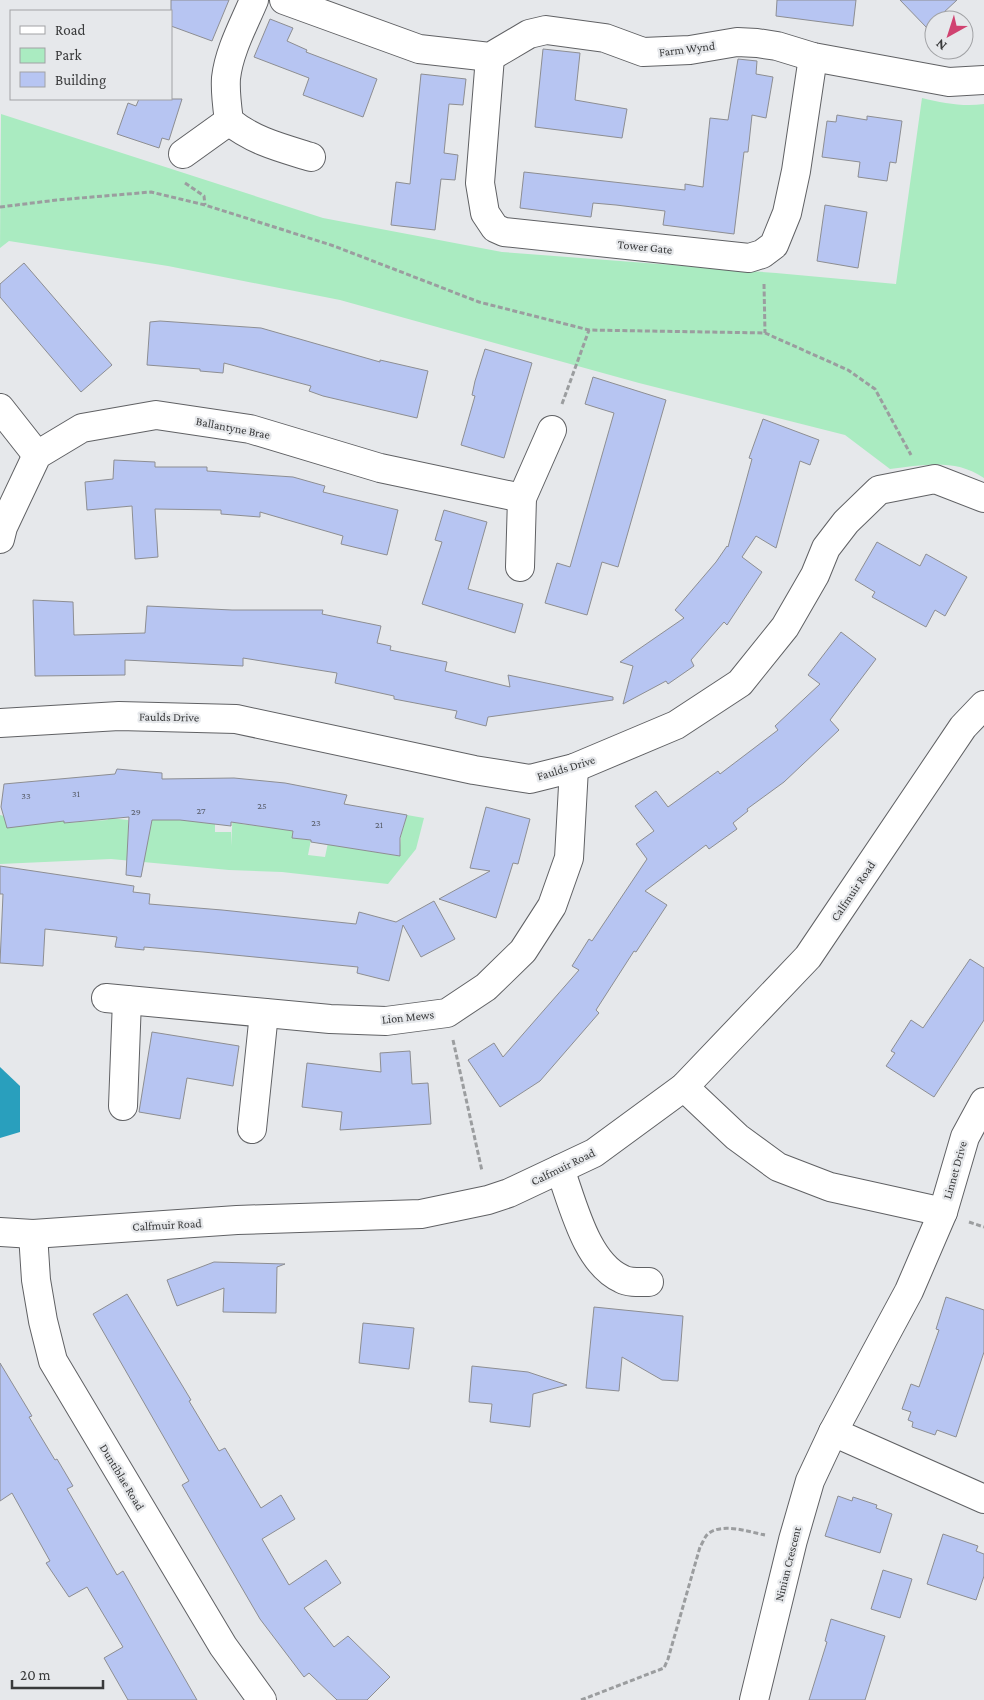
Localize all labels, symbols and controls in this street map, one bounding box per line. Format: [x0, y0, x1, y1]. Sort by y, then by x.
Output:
legend [10, 10, 172, 100]
north arrow [924, 10, 974, 60]
text: Road [55, 22, 86, 38]
text: N [932, 36, 950, 54]
street label: Farm Wynd [658, 39, 717, 59]
text: Park [55, 47, 82, 63]
text: Building [55, 72, 106, 89]
street label: Tower Gate [617, 237, 673, 257]
street label: Ballantyne Brae [195, 414, 271, 442]
street label: Faulds Drive [139, 709, 199, 725]
street label: Faulds Drive [535, 753, 597, 783]
house number: 31 [72, 788, 80, 799]
house number: 33 [21, 790, 31, 801]
house number: 25 [257, 800, 267, 811]
house number: 27 [196, 805, 206, 816]
house number: 29 [131, 806, 141, 817]
house number: 23 [311, 817, 321, 828]
house number: 21 [375, 819, 383, 830]
street label: Calfmuir Road [828, 858, 879, 924]
street label: Lion Mews [381, 1007, 435, 1027]
street label: Linnet Drive [940, 1139, 970, 1201]
street label: Calfmuir Road [529, 1145, 598, 1188]
street label: Calfmuir Road [132, 1216, 203, 1234]
street label: Duntiblae Road [97, 1441, 148, 1513]
street label: Ninian Crescent [772, 1524, 804, 1603]
scale bar [12, 1658, 104, 1690]
text: 20 m [20, 1667, 51, 1683]

